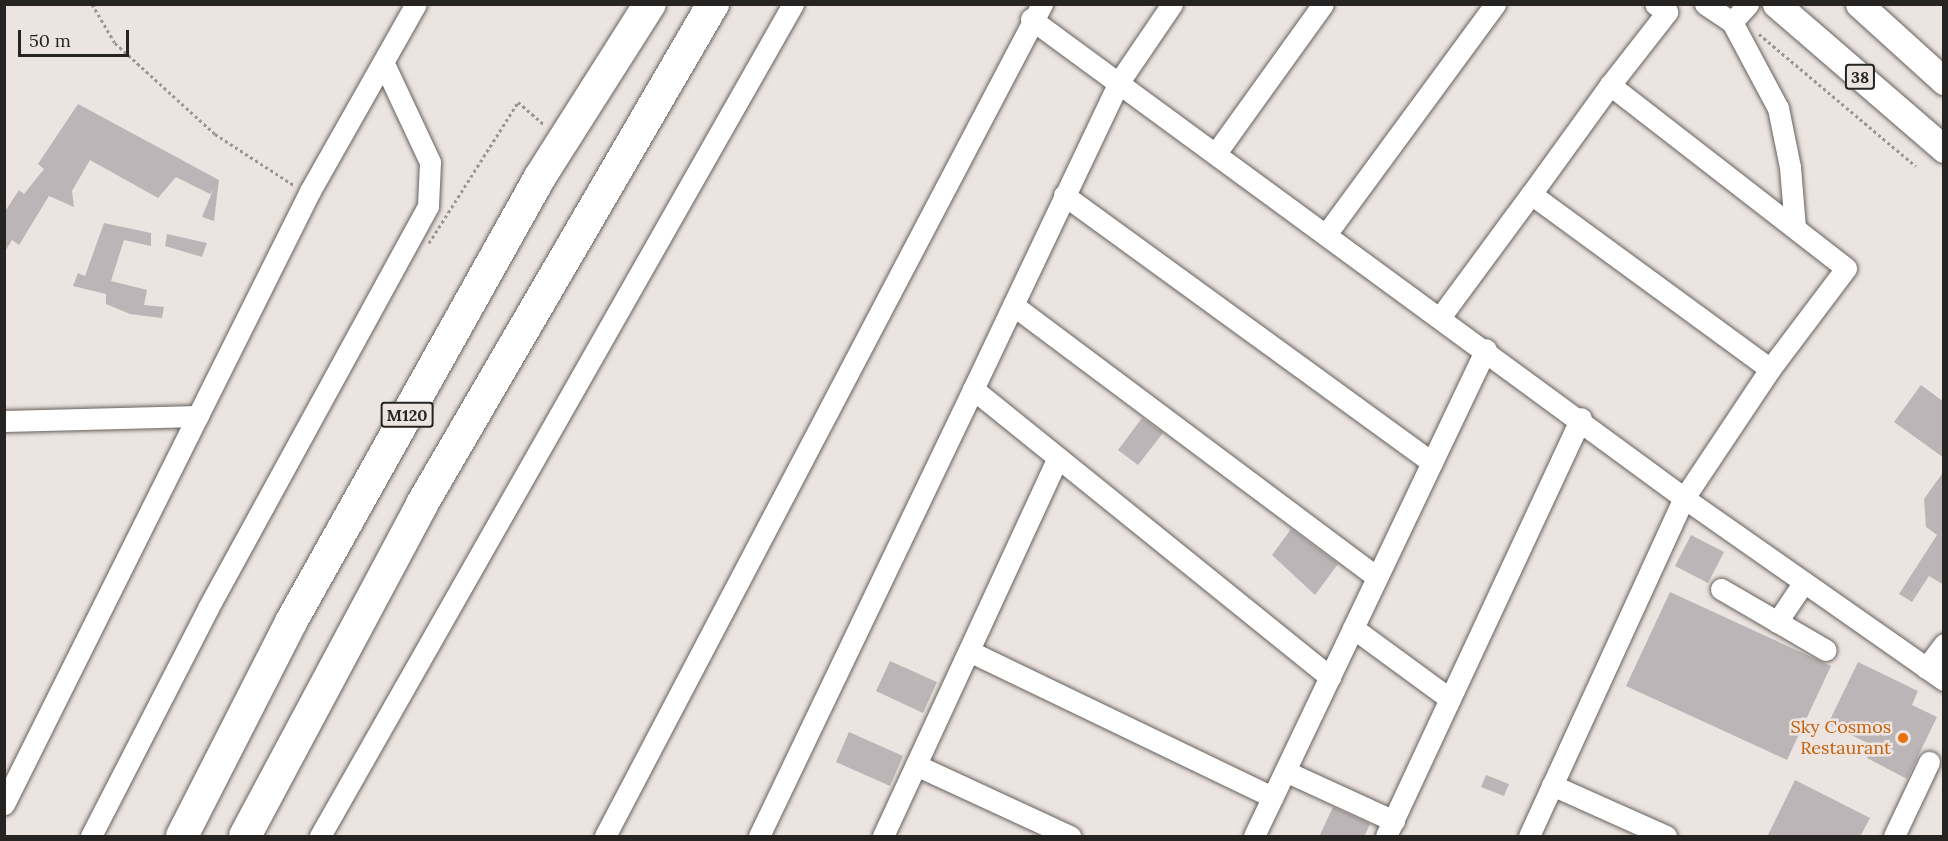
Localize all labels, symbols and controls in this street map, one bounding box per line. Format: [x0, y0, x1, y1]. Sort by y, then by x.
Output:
scale bar [21, 18, 132, 56]
text: 50 m [29, 29, 71, 52]
road number: 38 [1844, 64, 1876, 90]
road number: M120 [380, 402, 434, 428]
place label: Sky Cosmos Restaurant [1790, 717, 1891, 760]
marker: Sky Cosmos Restaurant [1896, 731, 1910, 745]

